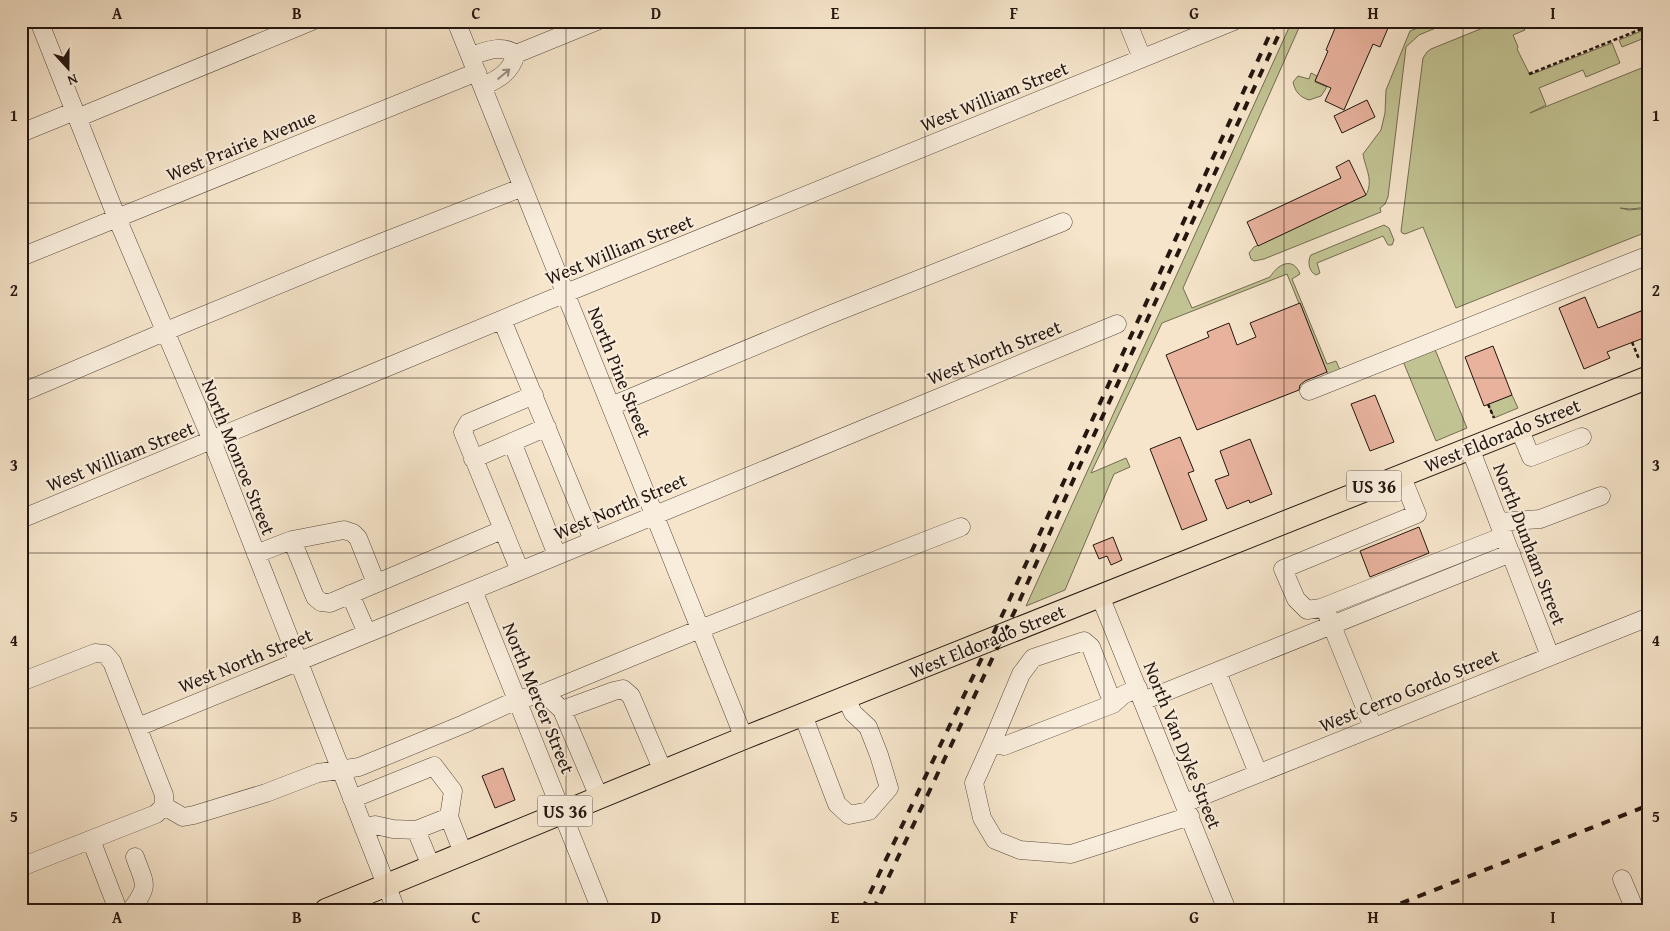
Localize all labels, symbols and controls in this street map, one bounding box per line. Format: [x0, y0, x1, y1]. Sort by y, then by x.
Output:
text: A [112, 1, 123, 25]
text: B [292, 1, 302, 25]
text: C [471, 1, 481, 25]
text: D [651, 1, 661, 25]
text: E [831, 1, 840, 25]
text: F [1010, 1, 1018, 25]
text: G [1189, 1, 1199, 25]
text: H [1367, 1, 1379, 25]
text: I [1550, 1, 1556, 25]
north arrow [42, 42, 92, 92]
street label: West William Street [916, 54, 1072, 138]
text: N [64, 69, 81, 91]
one-way arrow [497, 69, 510, 80]
street label: West Prairie Avenue [162, 102, 320, 188]
text: 1 [10, 103, 18, 127]
text: 1 [1652, 103, 1660, 127]
street label: West William Street [541, 207, 697, 291]
text: 2 [10, 278, 18, 302]
text: 2 [1652, 278, 1660, 302]
street label: North Pine Street [581, 302, 659, 442]
street label: West North Street [923, 312, 1065, 392]
street label: North Monroe Street [195, 375, 283, 539]
street label: West Eldorado Street [1420, 391, 1585, 479]
street label: West William Street [42, 414, 198, 498]
text: 3 [10, 453, 18, 477]
text: 3 [1652, 453, 1660, 477]
street label: North Dunham Street [1486, 459, 1574, 629]
street label: West North Street [549, 465, 691, 547]
road number: US 36 [1346, 471, 1402, 502]
street label: West Eldorado Street [905, 597, 1070, 685]
street label: North Mercer Street [496, 618, 582, 778]
street label: West North Street [174, 620, 316, 700]
text: 4 [10, 628, 18, 652]
text: 4 [1652, 628, 1660, 652]
street label: West Cerro Gordo Street [1315, 641, 1503, 739]
street label: North Van Dyke Street [1137, 657, 1229, 833]
road number: US 36 [538, 796, 592, 826]
text: 5 [10, 804, 18, 828]
text: 5 [1652, 804, 1660, 828]
text: A [112, 905, 123, 929]
text: B [292, 905, 302, 929]
text: C [471, 905, 481, 929]
text: D [651, 905, 661, 929]
text: E [831, 905, 840, 929]
text: F [1010, 905, 1018, 929]
text: G [1189, 905, 1199, 929]
text: H [1367, 905, 1379, 929]
text: I [1550, 905, 1556, 929]

